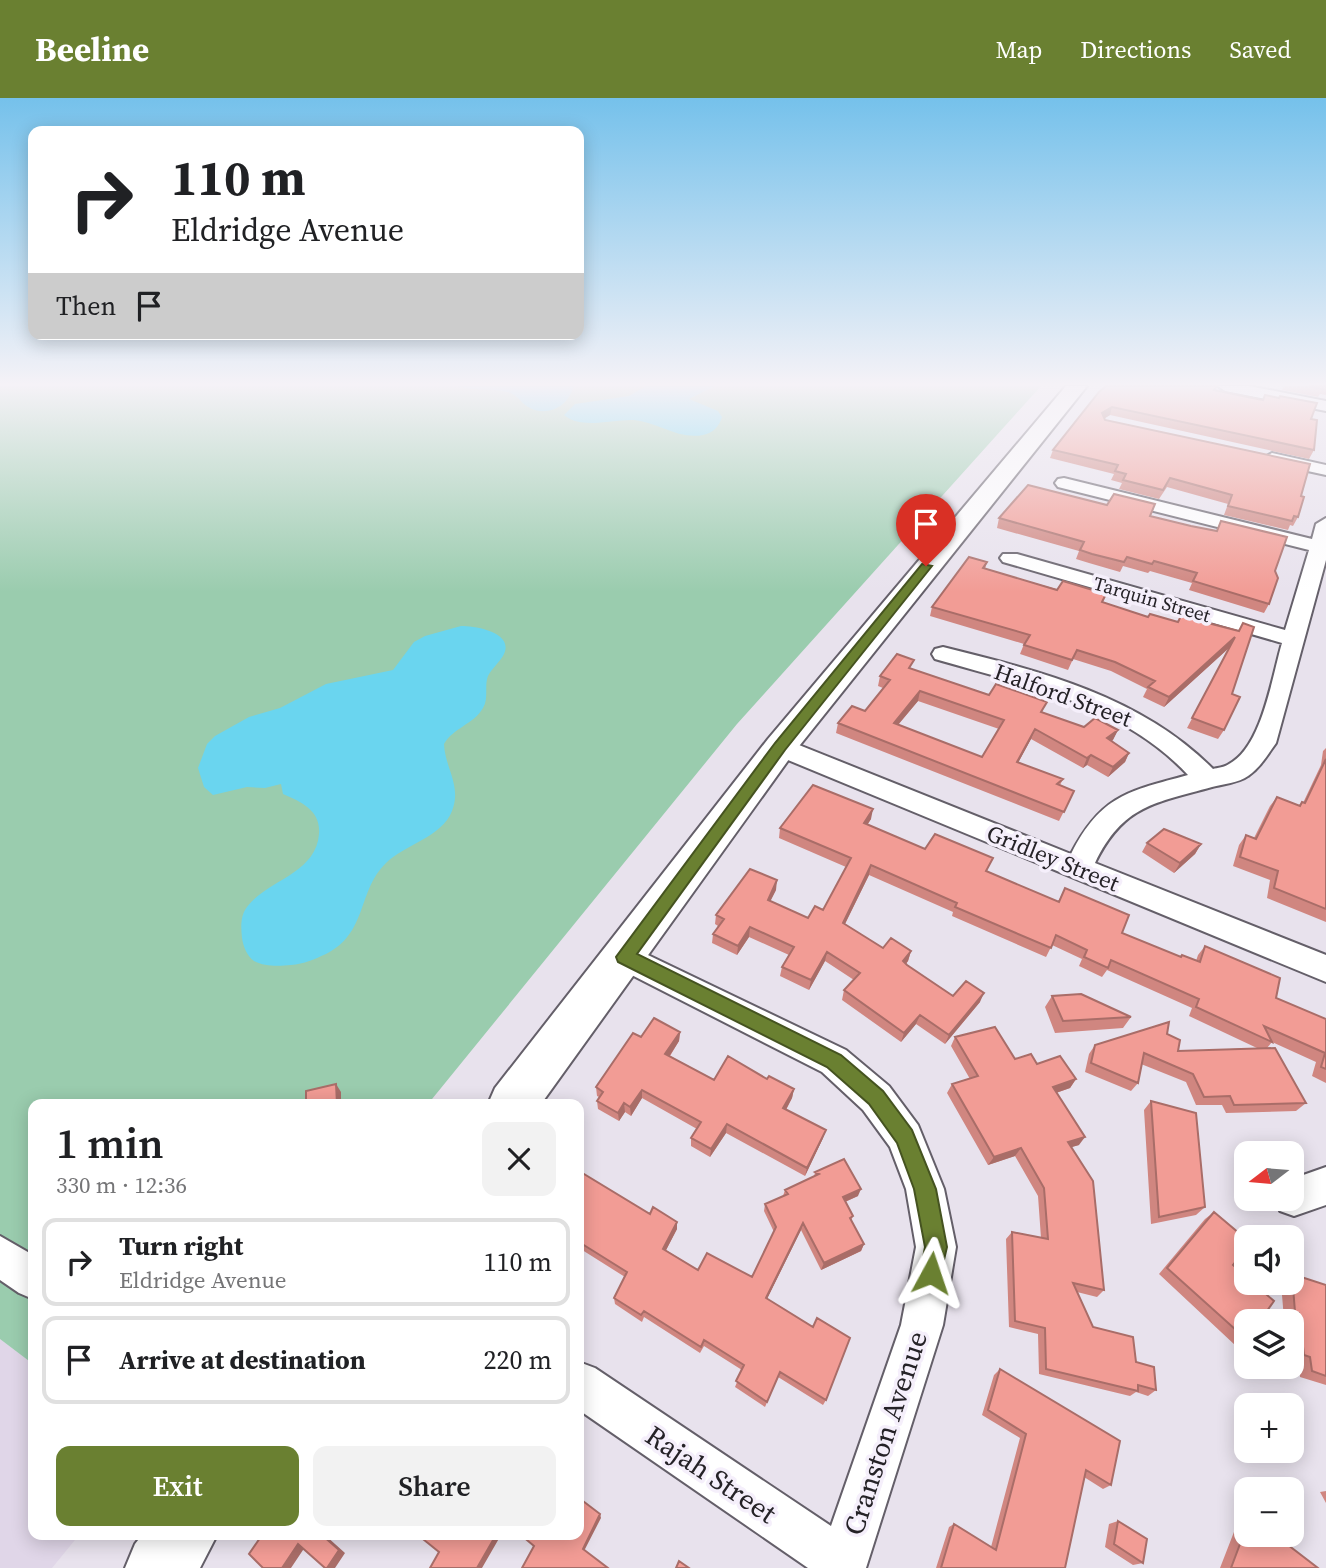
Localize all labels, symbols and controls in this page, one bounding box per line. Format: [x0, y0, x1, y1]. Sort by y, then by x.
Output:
text: Beeline [35, 27, 149, 72]
text: Map [995, 33, 1042, 66]
text: Directions [1080, 33, 1191, 66]
text: Saved [1229, 33, 1291, 66]
text: 110 m [171, 144, 306, 211]
icon: right [56, 154, 147, 245]
text: Eldridge Avenue [171, 208, 404, 252]
icon: arrive [130, 287, 168, 325]
text: Then [56, 288, 116, 324]
pin [896, 494, 956, 566]
icon: arrive [907, 505, 945, 543]
street label: Tarquin Street [1091, 570, 1214, 628]
street label: Halford Street [990, 655, 1137, 735]
street label: Gridley Street [982, 817, 1124, 899]
text: 1 min [56, 1114, 164, 1172]
button: close [482, 1122, 556, 1196]
north arrow [1234, 1141, 1304, 1211]
map controls [1234, 1141, 1304, 1547]
text: 330 m · 12:36 [56, 1169, 187, 1201]
button: sound [1234, 1225, 1304, 1295]
text: Turn right [119, 1228, 243, 1264]
position arrow [894, 1236, 968, 1310]
icon: right [60, 1243, 98, 1281]
text: 110 m [484, 1244, 552, 1280]
text: Eldridge Avenue [119, 1264, 286, 1296]
button: layers [1234, 1309, 1304, 1379]
street label: Cranston Avenue [834, 1326, 936, 1540]
icon: arrive [60, 1341, 98, 1379]
text: Arrive at destination [119, 1342, 366, 1378]
text: 220 m [484, 1342, 552, 1378]
button: + [1234, 1393, 1304, 1463]
street label: Rajah Street [638, 1416, 785, 1532]
button: Exit [56, 1446, 299, 1526]
button: Share [313, 1446, 556, 1526]
button: − [1234, 1477, 1304, 1547]

